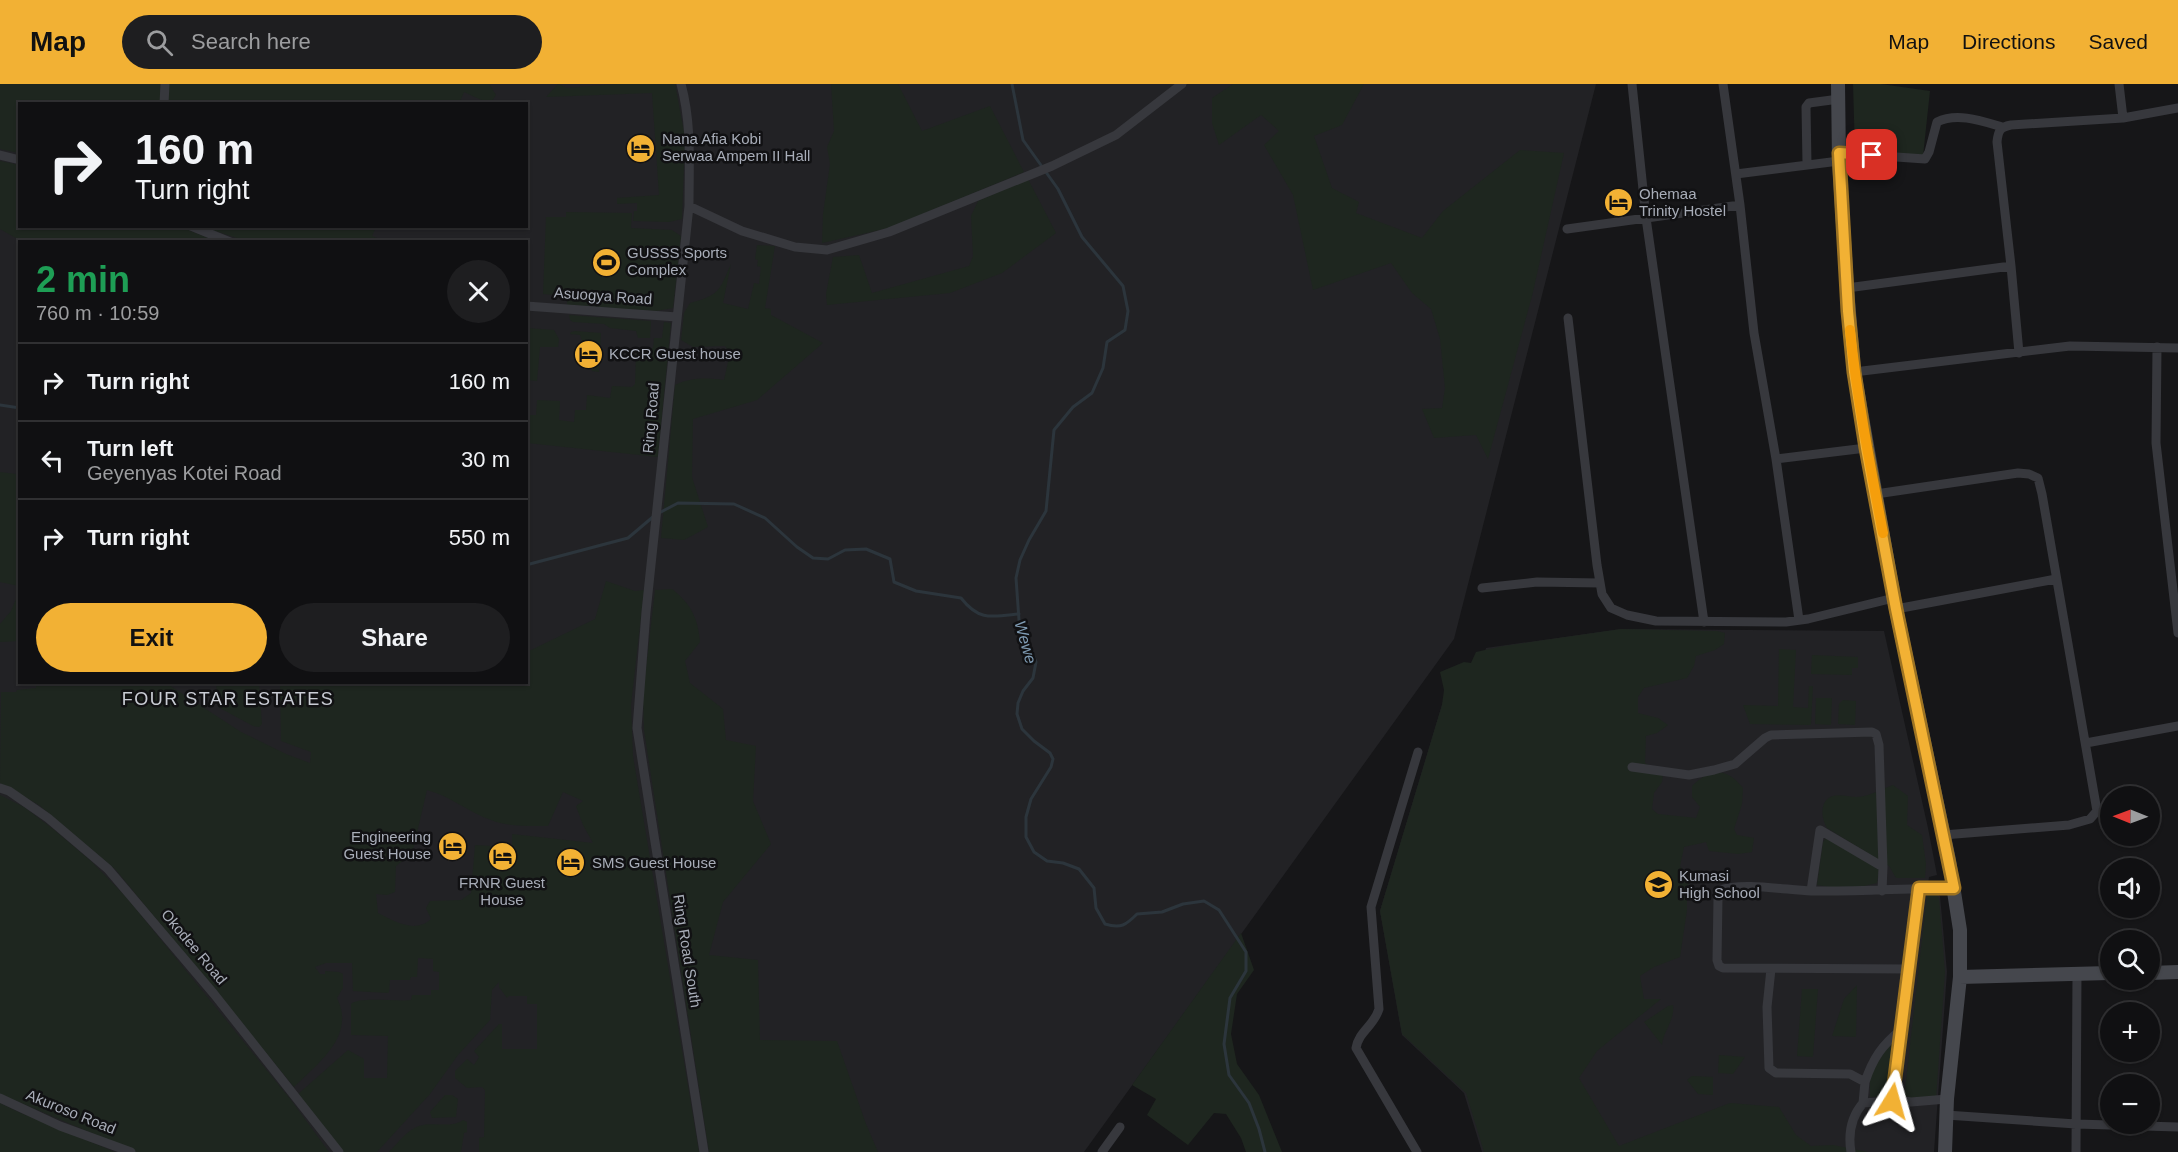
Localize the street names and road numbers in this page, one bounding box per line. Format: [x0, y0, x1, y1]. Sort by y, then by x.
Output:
street label: Asuogya Road [553, 284, 653, 307]
street label: Ring Road [639, 382, 662, 454]
street label: Ring Road South [670, 893, 705, 1009]
street label: Okodee Road [158, 906, 231, 988]
street label: Akuroso Road [24, 1086, 118, 1137]

